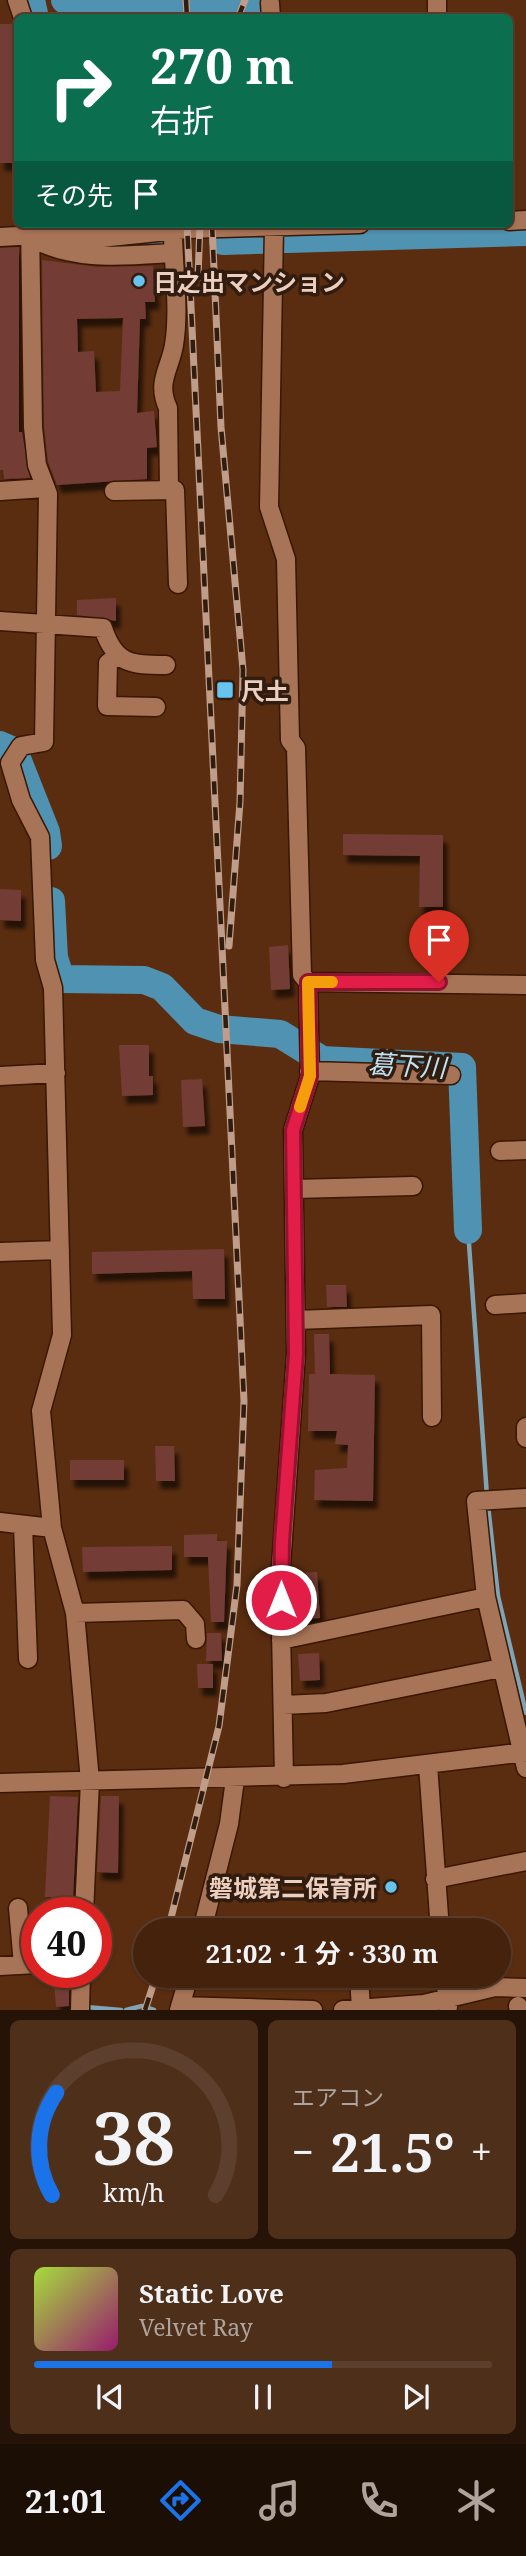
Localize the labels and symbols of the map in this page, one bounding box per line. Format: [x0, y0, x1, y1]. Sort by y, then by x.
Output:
place label: 日之出マンション [153, 265, 345, 298]
marker: 日之出マンション [131, 273, 147, 289]
place label: 尺土 [241, 674, 289, 707]
marker: 尺土 [215, 680, 235, 700]
pin [409, 910, 469, 982]
water label: 葛下川 [367, 1045, 450, 1085]
position arrow [244, 1563, 318, 1637]
place label: 磐城第二保育所 [209, 1871, 377, 1904]
marker: 磐城第二保育所 [383, 1879, 399, 1895]
speed limit sign: 40 [21, 1897, 112, 1988]

